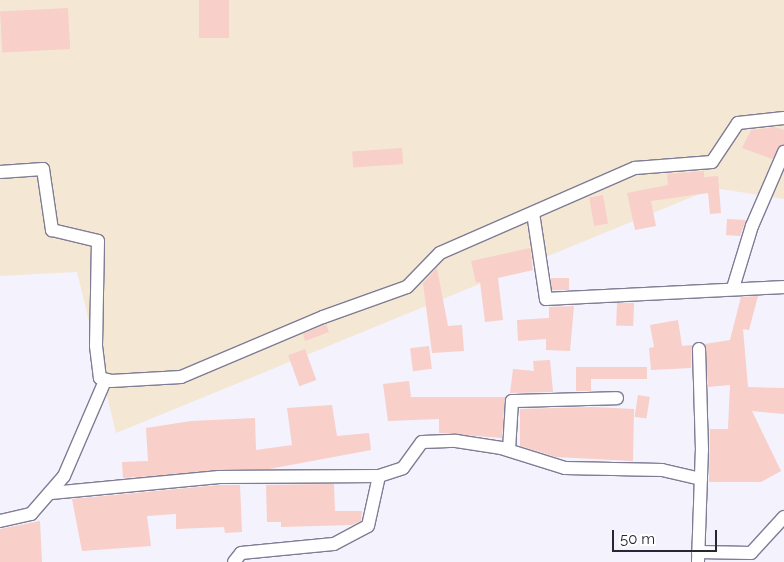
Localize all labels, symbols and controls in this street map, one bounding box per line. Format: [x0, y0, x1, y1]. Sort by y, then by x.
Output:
scale bar [614, 520, 719, 552]
text: 50 m [620, 530, 655, 548]

